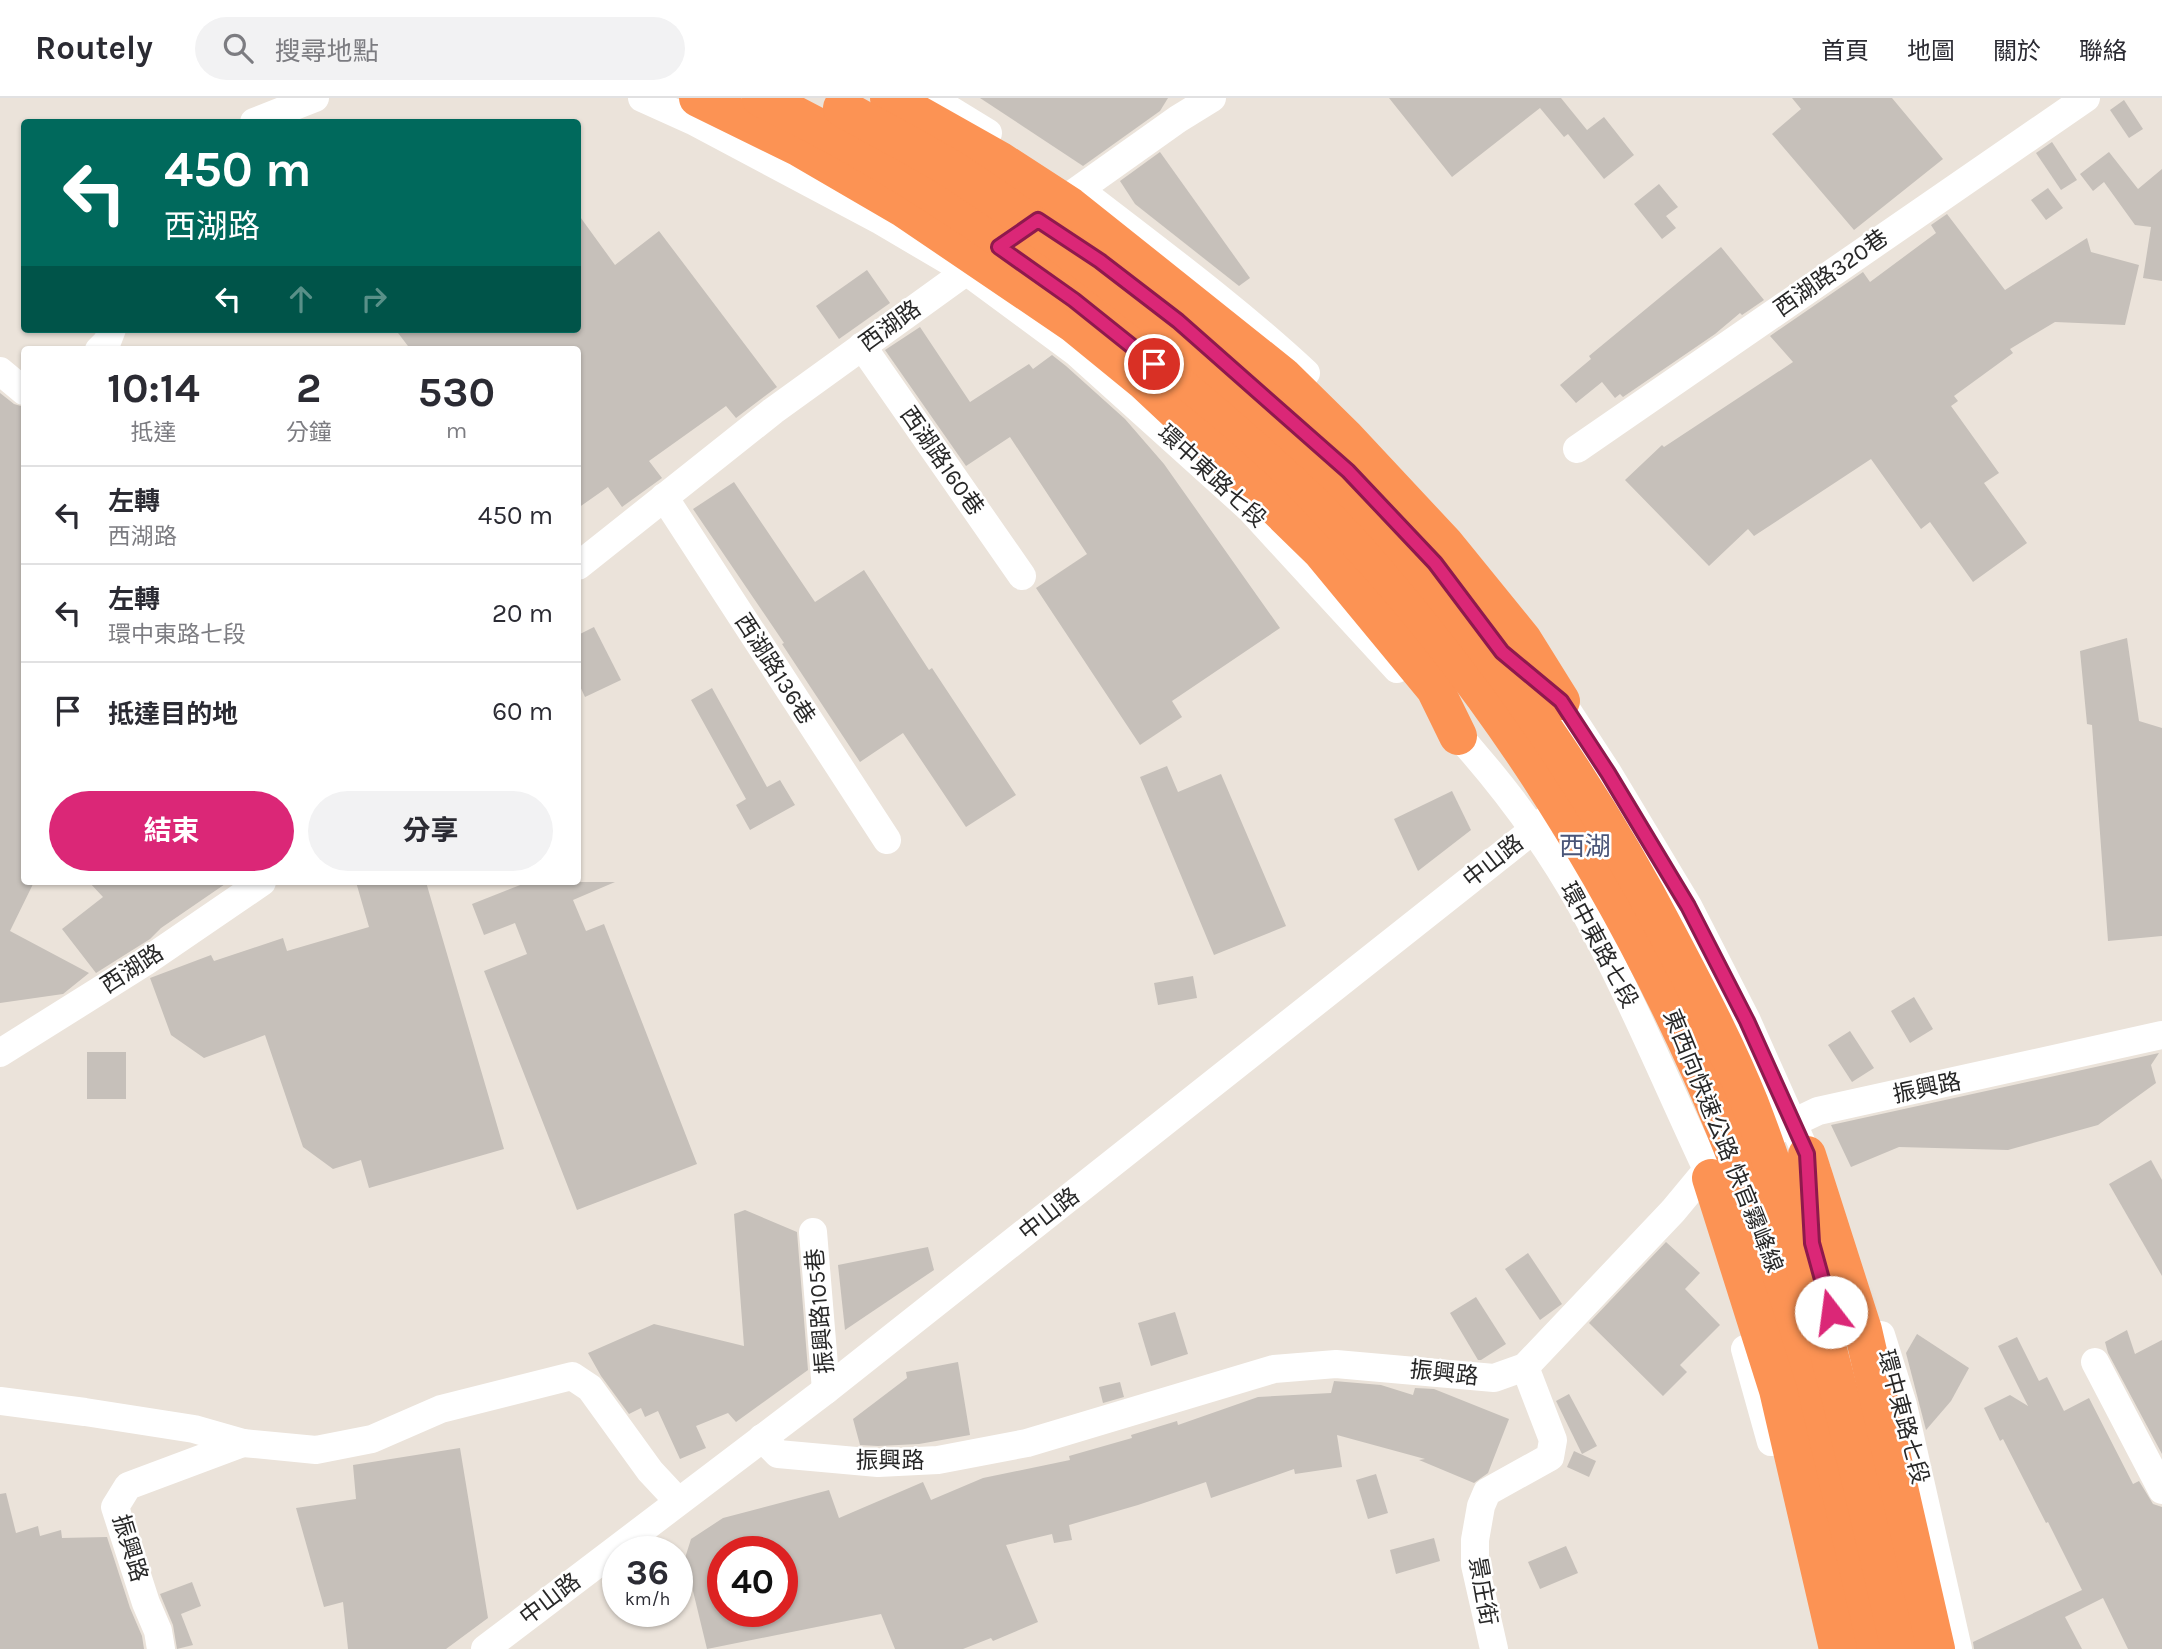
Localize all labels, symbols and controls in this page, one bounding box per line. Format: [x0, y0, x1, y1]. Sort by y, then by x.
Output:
search box [195, 17, 685, 80]
text: Routely [35, 29, 153, 67]
icon: search [219, 29, 257, 67]
text: 搜尋地點 [275, 36, 379, 67]
text: 首頁 [1821, 37, 1869, 65]
text: 地圖 [1907, 37, 1955, 65]
text: 關於 [1993, 37, 2041, 65]
text: 聯絡 [2079, 37, 2127, 65]
text: 450 m [164, 141, 312, 198]
icon: left [49, 147, 140, 238]
text: 西湖路 [164, 208, 260, 245]
street label: 西湖路320巷 [1769, 224, 1893, 322]
icon: left [209, 280, 247, 318]
icon: ahead [282, 280, 320, 318]
icon: right [355, 280, 393, 318]
street label: 西湖路 [854, 295, 926, 357]
pin [1124, 334, 1184, 394]
icon: arrive [1135, 345, 1173, 383]
text: 10:14 [107, 363, 200, 413]
text: 2 [296, 363, 322, 413]
text: 530 [418, 367, 495, 417]
street label: 西湖路160巷 [895, 401, 989, 521]
text: m [446, 417, 467, 444]
text: 抵達 [130, 419, 176, 446]
text: 分鐘 [286, 419, 332, 446]
street label: 環中東路七段 [1152, 419, 1272, 533]
text: 左轉 [108, 486, 160, 517]
icon: left [49, 496, 87, 534]
text: 450 m [478, 500, 553, 531]
text: 西湖路 [108, 523, 177, 550]
text: 左轉 [108, 584, 160, 615]
icon: left [49, 594, 87, 632]
text: 20 m [492, 598, 553, 629]
street label: 西湖路136巷 [729, 609, 821, 729]
text: 環中東路七段 [108, 621, 246, 648]
icon: arrive [49, 692, 87, 730]
text: 60 m [492, 696, 553, 727]
text: 抵達目的地 [108, 699, 238, 730]
button: 結束 [49, 791, 294, 871]
button: 分享 [308, 791, 553, 871]
street label: 中山路 [1458, 829, 1528, 893]
district label: 西湖 [1559, 831, 1611, 862]
street label: 環中東路七段 [1555, 878, 1643, 1012]
street label: 西湖路 [96, 939, 168, 999]
street label: 東西向快速公路 快官霧峰線 [1658, 1005, 1788, 1277]
street label: 振興路 [1890, 1068, 1964, 1108]
street label: 中山路 [1014, 1182, 1084, 1246]
street label: 振興路105巷 [801, 1247, 839, 1375]
position arrow [1794, 1275, 1868, 1349]
street label: 環中東路七段 [1872, 1347, 1934, 1487]
street label: 振興路 [1408, 1356, 1480, 1390]
street label: 振興路 [856, 1447, 925, 1474]
street label: 振興路 [107, 1511, 153, 1585]
speed limit sign: 40 [707, 1536, 798, 1627]
text: 36 [626, 1552, 669, 1593]
street label: 景庄街 [1464, 1555, 1502, 1627]
street label: 中山路 [514, 1567, 586, 1631]
text: km/h [625, 1588, 670, 1610]

